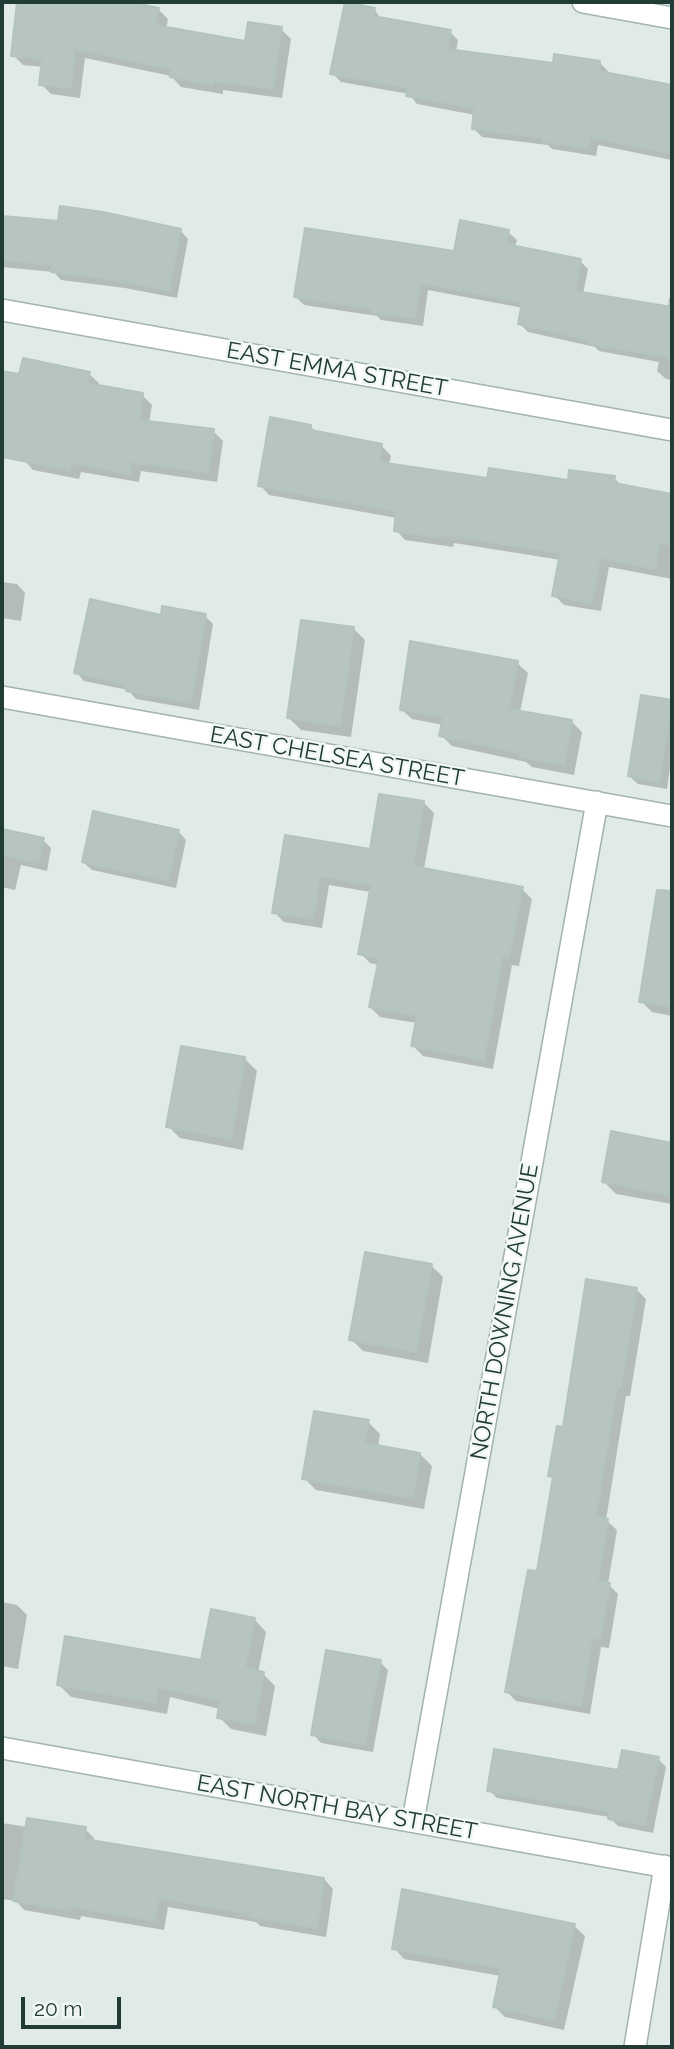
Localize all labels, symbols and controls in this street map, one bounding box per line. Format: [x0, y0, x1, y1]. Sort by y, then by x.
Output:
street label: EAST EMMA STREET [224, 337, 450, 403]
street label: EAST CHELSEA STREET [208, 721, 466, 793]
street label: NORTH DOWNING AVENUE [465, 1162, 545, 1462]
street label: EAST NORTH BAY STREET [195, 1770, 479, 1846]
scale bar [24, 1982, 124, 2026]
text: 20 m [34, 1996, 82, 2021]

